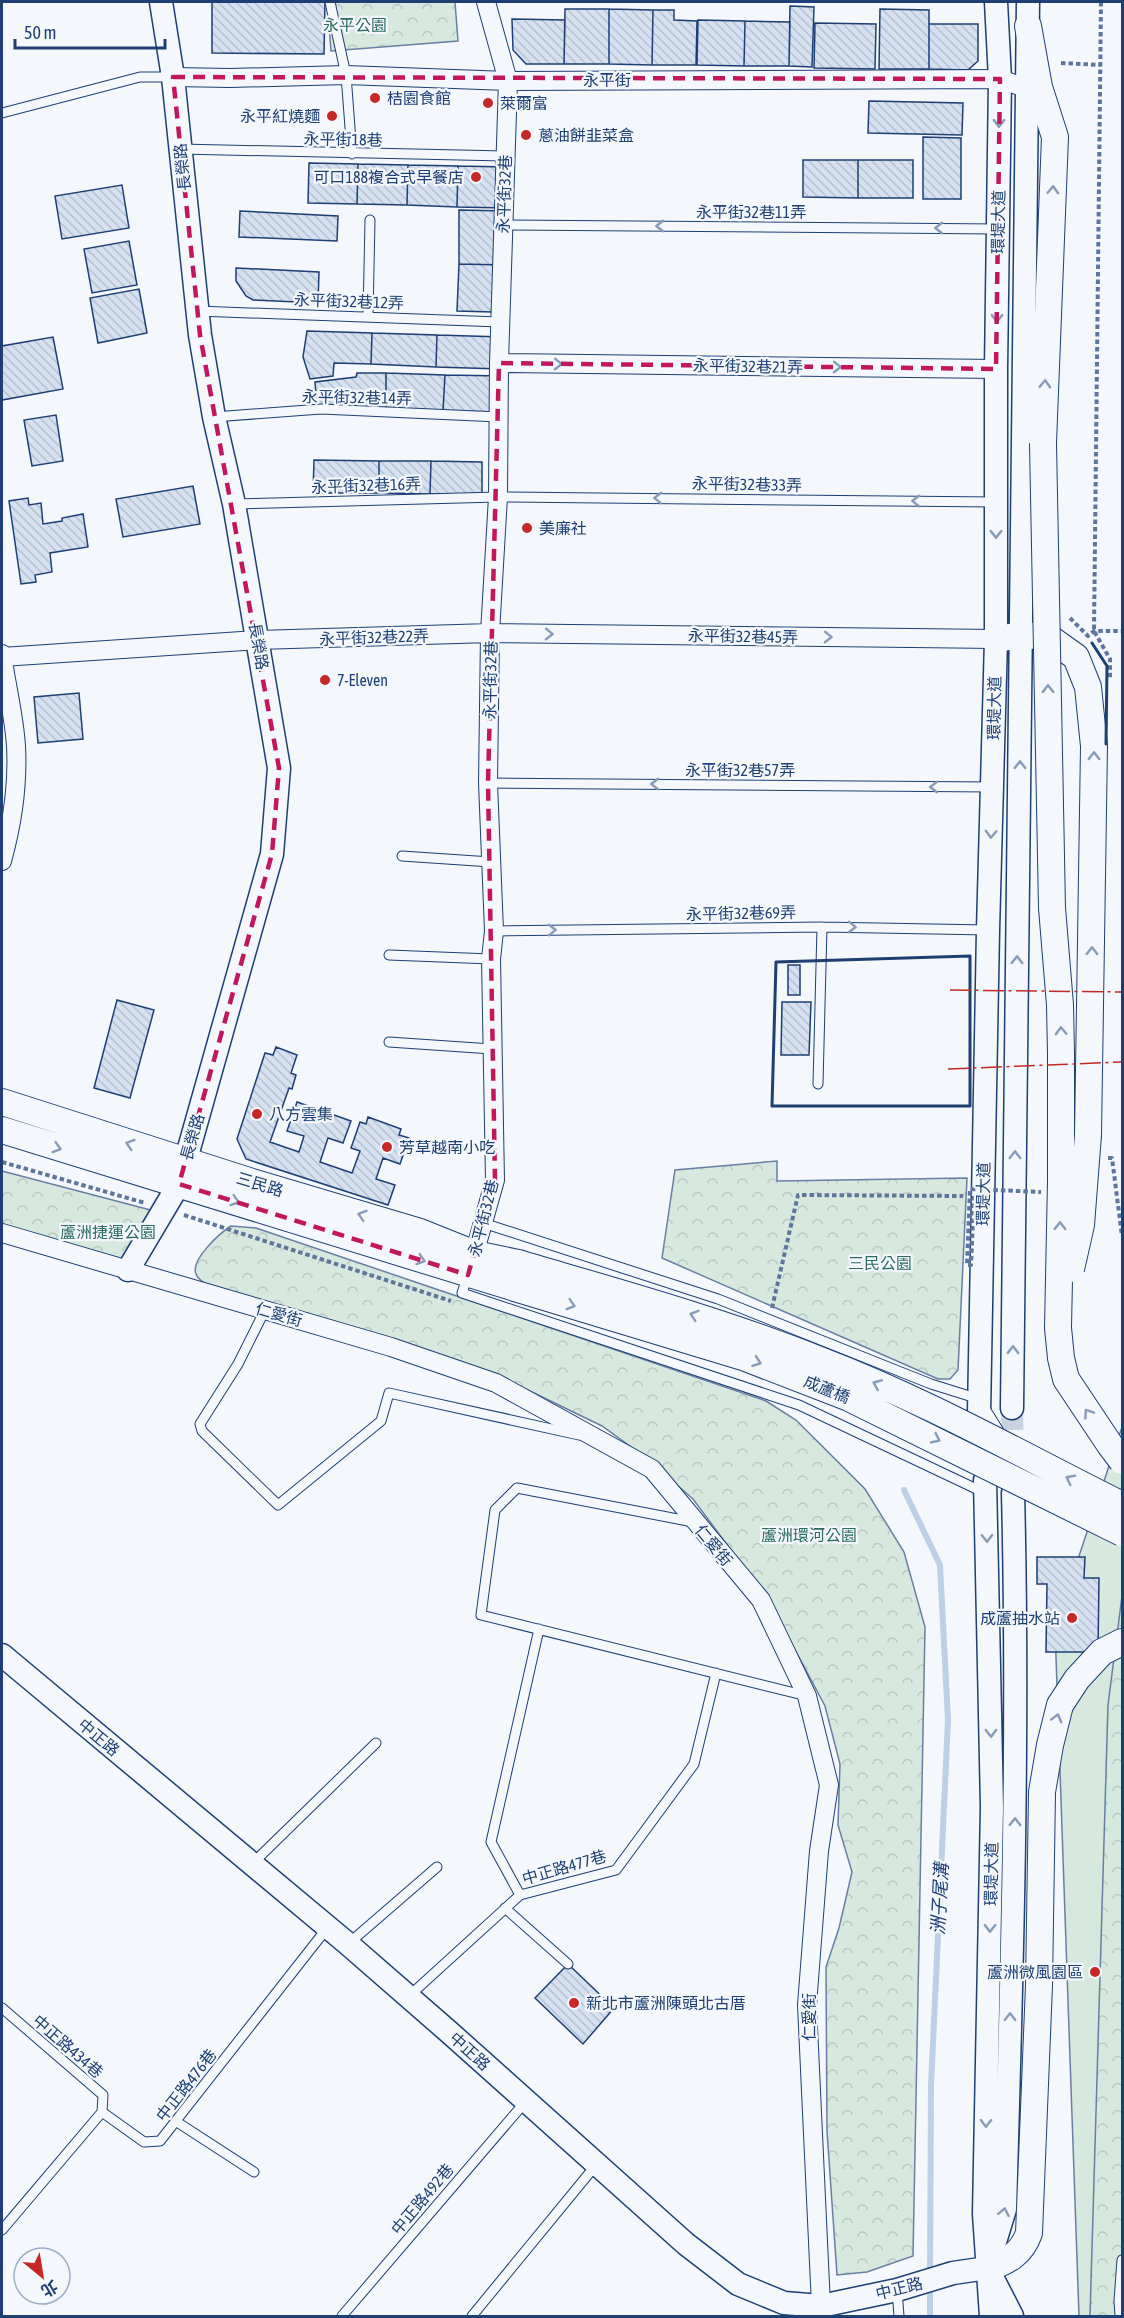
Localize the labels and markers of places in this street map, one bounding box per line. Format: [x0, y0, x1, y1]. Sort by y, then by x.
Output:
place label: 桔園食館 [387, 89, 451, 107]
marker: 桔園食館 [368, 91, 382, 105]
place label: 萊爾富 [500, 94, 548, 112]
marker: 萊爾富 [481, 96, 495, 110]
place label: 永平紅燒麵 [240, 107, 320, 125]
marker: 永平紅燒麵 [325, 109, 339, 123]
place label: 蔥油餅韭菜盒 [538, 126, 634, 144]
marker: 蔥油餅韭菜盒 [519, 128, 533, 142]
place label: 可口188複合式早餐店 [313, 168, 464, 186]
marker: 可口188複合式早餐店 [469, 170, 483, 184]
place label: 美廉社 [539, 519, 587, 537]
marker: 美廉社 [520, 521, 534, 535]
place label: 7-Eleven [337, 671, 388, 689]
marker: 7-Eleven [318, 673, 332, 687]
place label: 八方雲集 [269, 1105, 333, 1123]
marker: 八方雲集 [250, 1107, 264, 1121]
place label: 芳草越南小吃 [399, 1138, 495, 1156]
marker: 芳草越南小吃 [380, 1140, 394, 1154]
place label: 成蘆抽水站 [980, 1609, 1060, 1627]
marker: 成蘆抽水站 [1065, 1611, 1079, 1625]
place label: 蘆洲微風園區 [987, 1963, 1083, 1981]
marker: 蘆洲微風園區 [1088, 1965, 1102, 1979]
place label: 新北市蘆洲陳頭北古厝 [586, 1994, 746, 2012]
marker: 新北市蘆洲陳頭北古厝 [567, 1996, 581, 2010]

